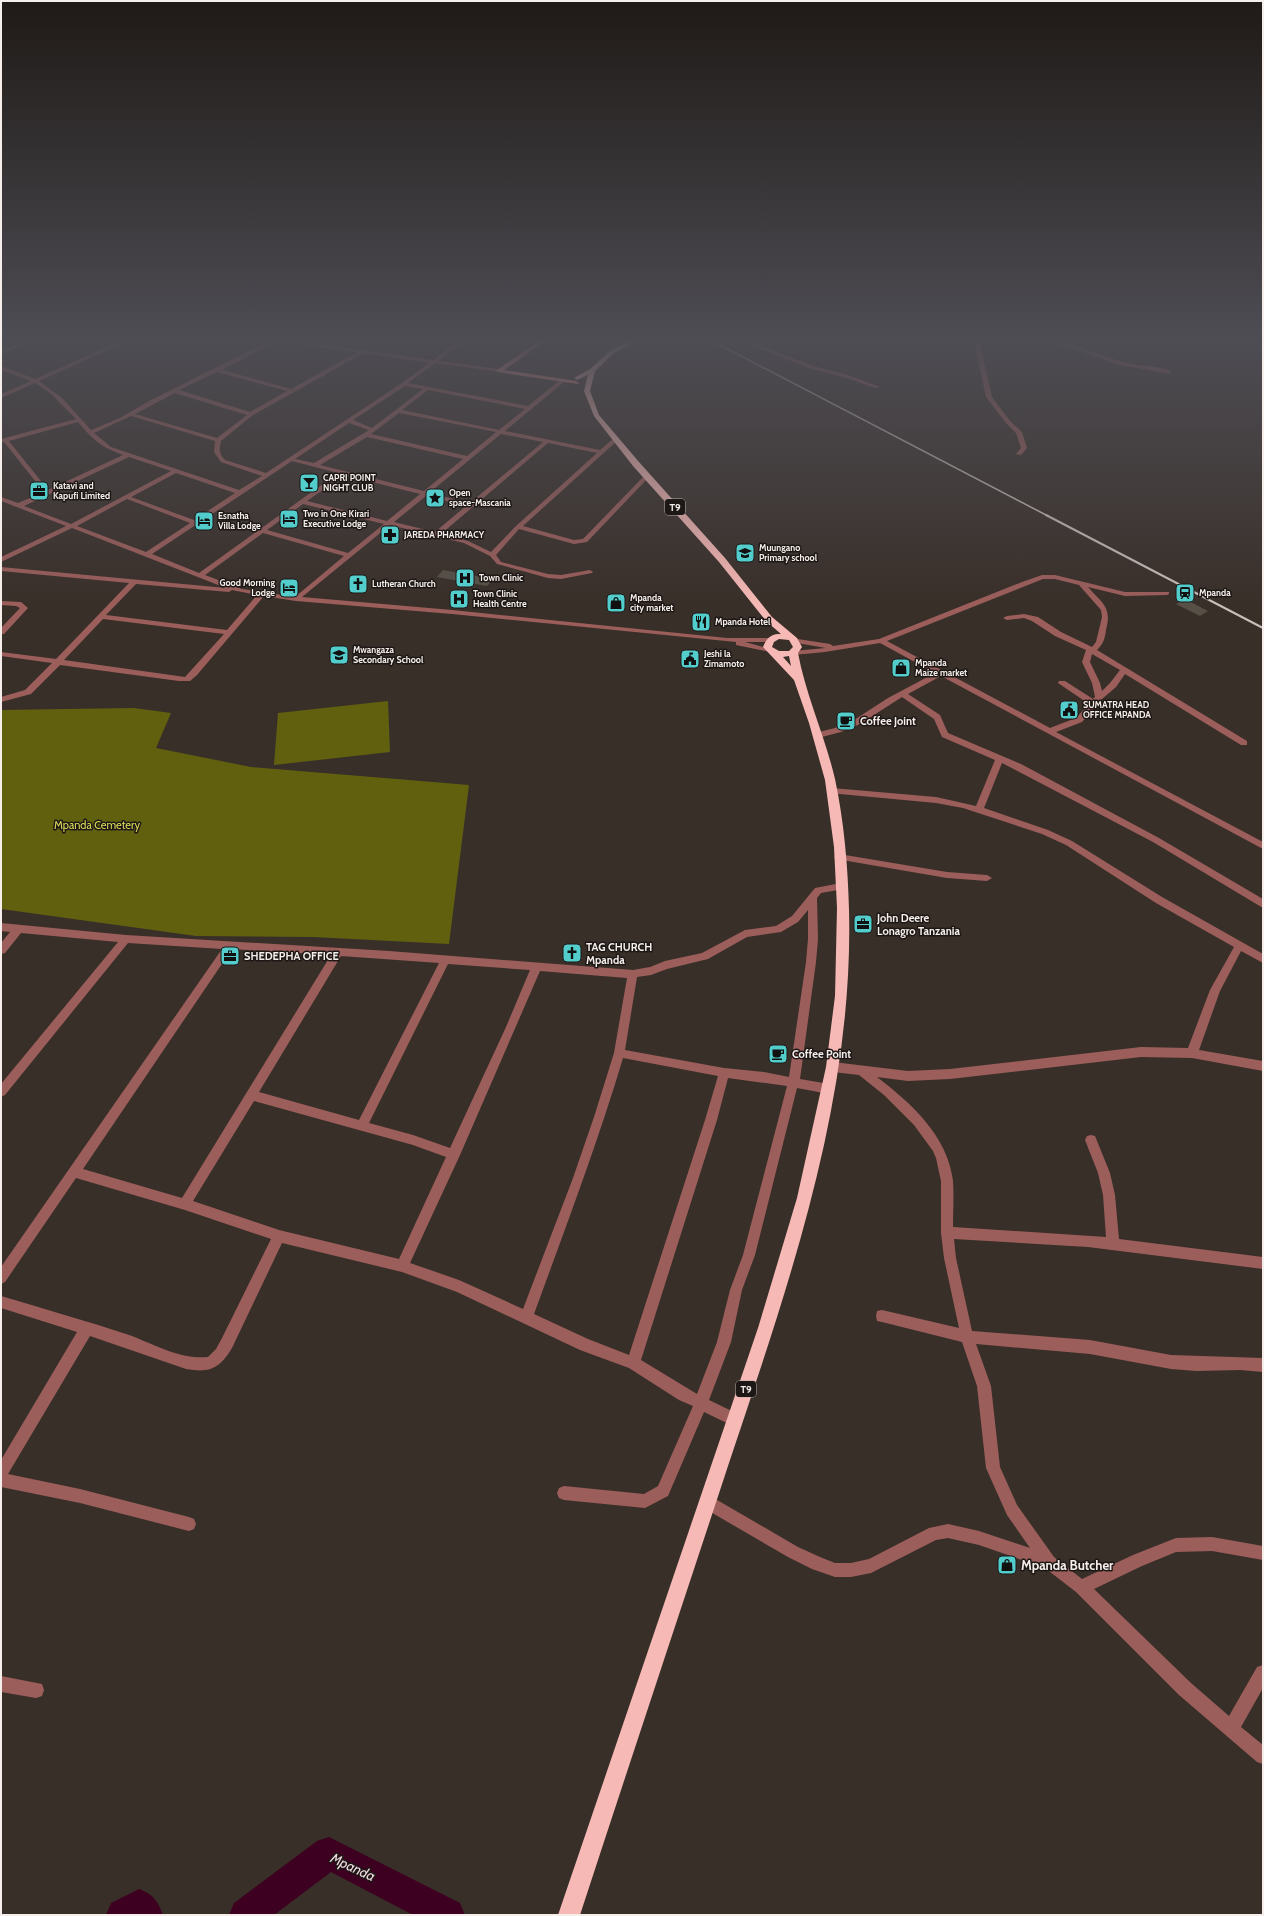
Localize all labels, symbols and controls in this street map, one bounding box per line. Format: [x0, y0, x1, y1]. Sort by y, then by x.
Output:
bar icon: CAPRI POINT NIGHT CLUB [298, 472, 320, 494]
place label: CAPRI POINT NIGHT CLUB [323, 472, 376, 493]
office icon: Katavi and Kapufi Limited [28, 480, 50, 502]
place label: Katavi and Kapufi Limited [53, 480, 110, 501]
place icon: Open space-Mascania [424, 487, 446, 509]
place label: Open space-Mascania [449, 487, 511, 508]
road number: T9 [665, 499, 685, 515]
hotel icon: Two in One Kirari Executive Lodge [278, 508, 300, 530]
place label: Two in One Kirari Executive Lodge [303, 508, 369, 529]
hotel icon: Esnatha Villa Lodge [193, 510, 215, 532]
place label: Esnatha Villa Lodge [218, 510, 261, 531]
pharmacy icon: JAREDA PHARMACY [379, 524, 401, 546]
place label: JAREDA PHARMACY [403, 529, 485, 540]
school or university icon: Muungano Primary school [734, 542, 756, 564]
place label: Muungano Primary school [759, 542, 818, 563]
hospital icon: Town Clinic [454, 567, 476, 589]
place label: Town Clinic [479, 572, 523, 583]
church icon: Lutheran Church [347, 573, 369, 595]
place label: Good Morning Lodge [220, 577, 275, 598]
hotel icon: Good Morning Lodge [278, 577, 300, 599]
place label: Lutheran Church [372, 578, 436, 589]
station icon: Mpanda [1174, 582, 1196, 604]
place label: Mpanda [1199, 587, 1231, 598]
hospital icon: Town Clinic Health Centre [448, 588, 470, 610]
place label: Town Clinic Health Centre [473, 588, 527, 609]
shop icon: Mpanda city market [605, 592, 627, 614]
place label: Mpanda city market [630, 592, 673, 613]
restaurant icon: Mpanda Hotel [690, 611, 712, 633]
place label: Mpanda Hotel [715, 616, 771, 627]
school or university icon: Mwangaza Secondary School [328, 644, 350, 666]
place label: Mwangaza Secondary School [353, 644, 424, 665]
public building icon: Jeshi la Zimamoto [679, 648, 701, 670]
place label: Jeshi la Zimamoto [703, 648, 744, 669]
shop icon: Mpanda Maize market [890, 657, 912, 679]
place label: Mpanda Maize market [915, 657, 967, 678]
public building icon: SUMATRA HEAD OFFICE MPANDA [1058, 699, 1080, 721]
place label: SUMATRA HEAD OFFICE MPANDA [1083, 699, 1151, 720]
cafe icon: Coffee Joint [835, 710, 857, 732]
place label: Coffee Joint [860, 714, 916, 728]
park label: Mpanda Cemetery [54, 818, 140, 832]
place label: John Deere Lonagro Tanzania [876, 911, 960, 938]
office icon: John Deere Lonagro Tanzania [852, 913, 874, 935]
place label: TAG CHURCH Mpanda [586, 940, 652, 967]
church icon: TAG CHURCH Mpanda [561, 942, 583, 964]
office icon: SHEDEPHA OFFICE [219, 945, 241, 967]
place label: SHEDEPHA OFFICE [244, 949, 339, 963]
cafe icon: Coffee Point [767, 1043, 789, 1065]
place label: Coffee Point [792, 1047, 851, 1061]
road number: T9 [736, 1381, 756, 1397]
shop icon: Mpanda Butcher [996, 1554, 1018, 1576]
place label: Mpanda Butcher [1021, 1557, 1114, 1573]
water label: Mpanda [327, 1848, 378, 1885]

